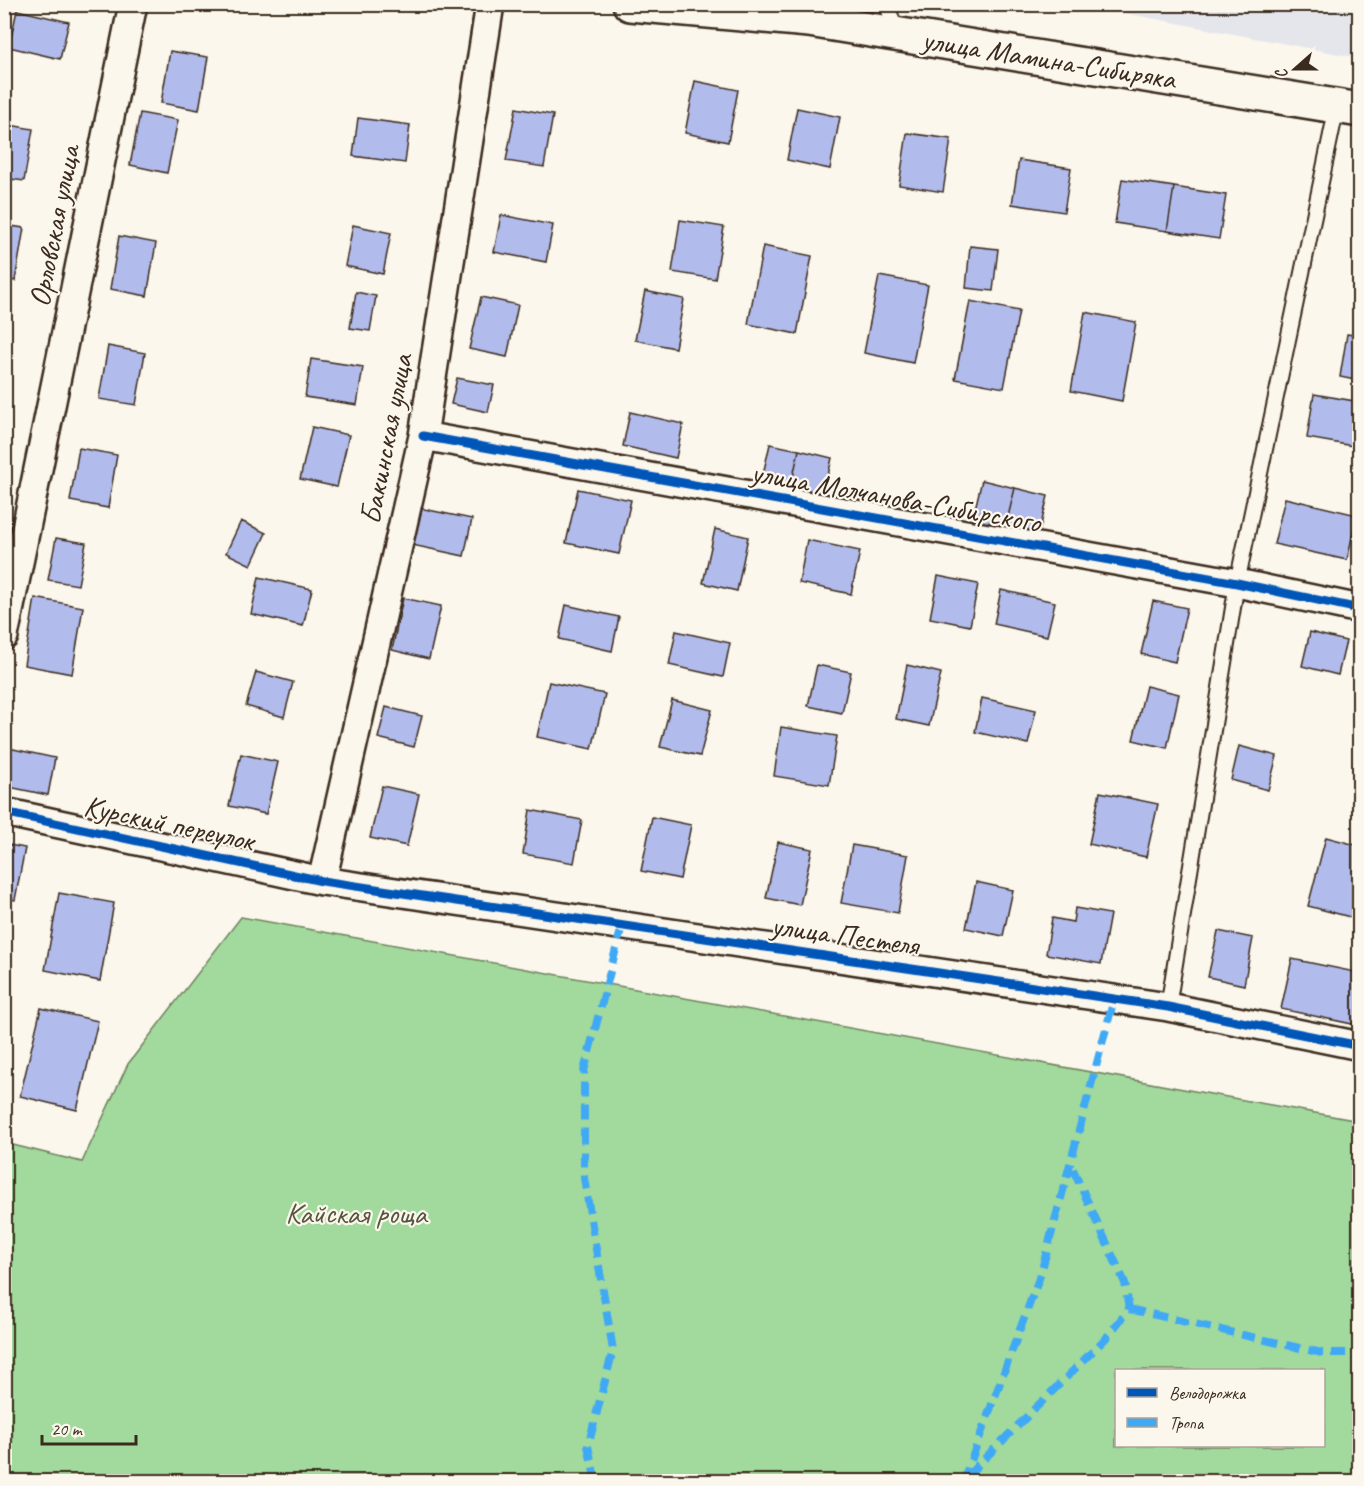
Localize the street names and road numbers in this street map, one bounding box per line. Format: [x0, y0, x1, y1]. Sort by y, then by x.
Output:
street label: улица Мамина-Сибиряка [918, 20, 1180, 98]
street label: Орловская улица [20, 140, 89, 310]
street label: Бакинская улица [351, 349, 421, 527]
street label: улица Молчанова-Сибирского [746, 452, 1045, 541]
street label: Курский переулок [81, 786, 260, 860]
street label: улица Пестеля [767, 906, 924, 965]

